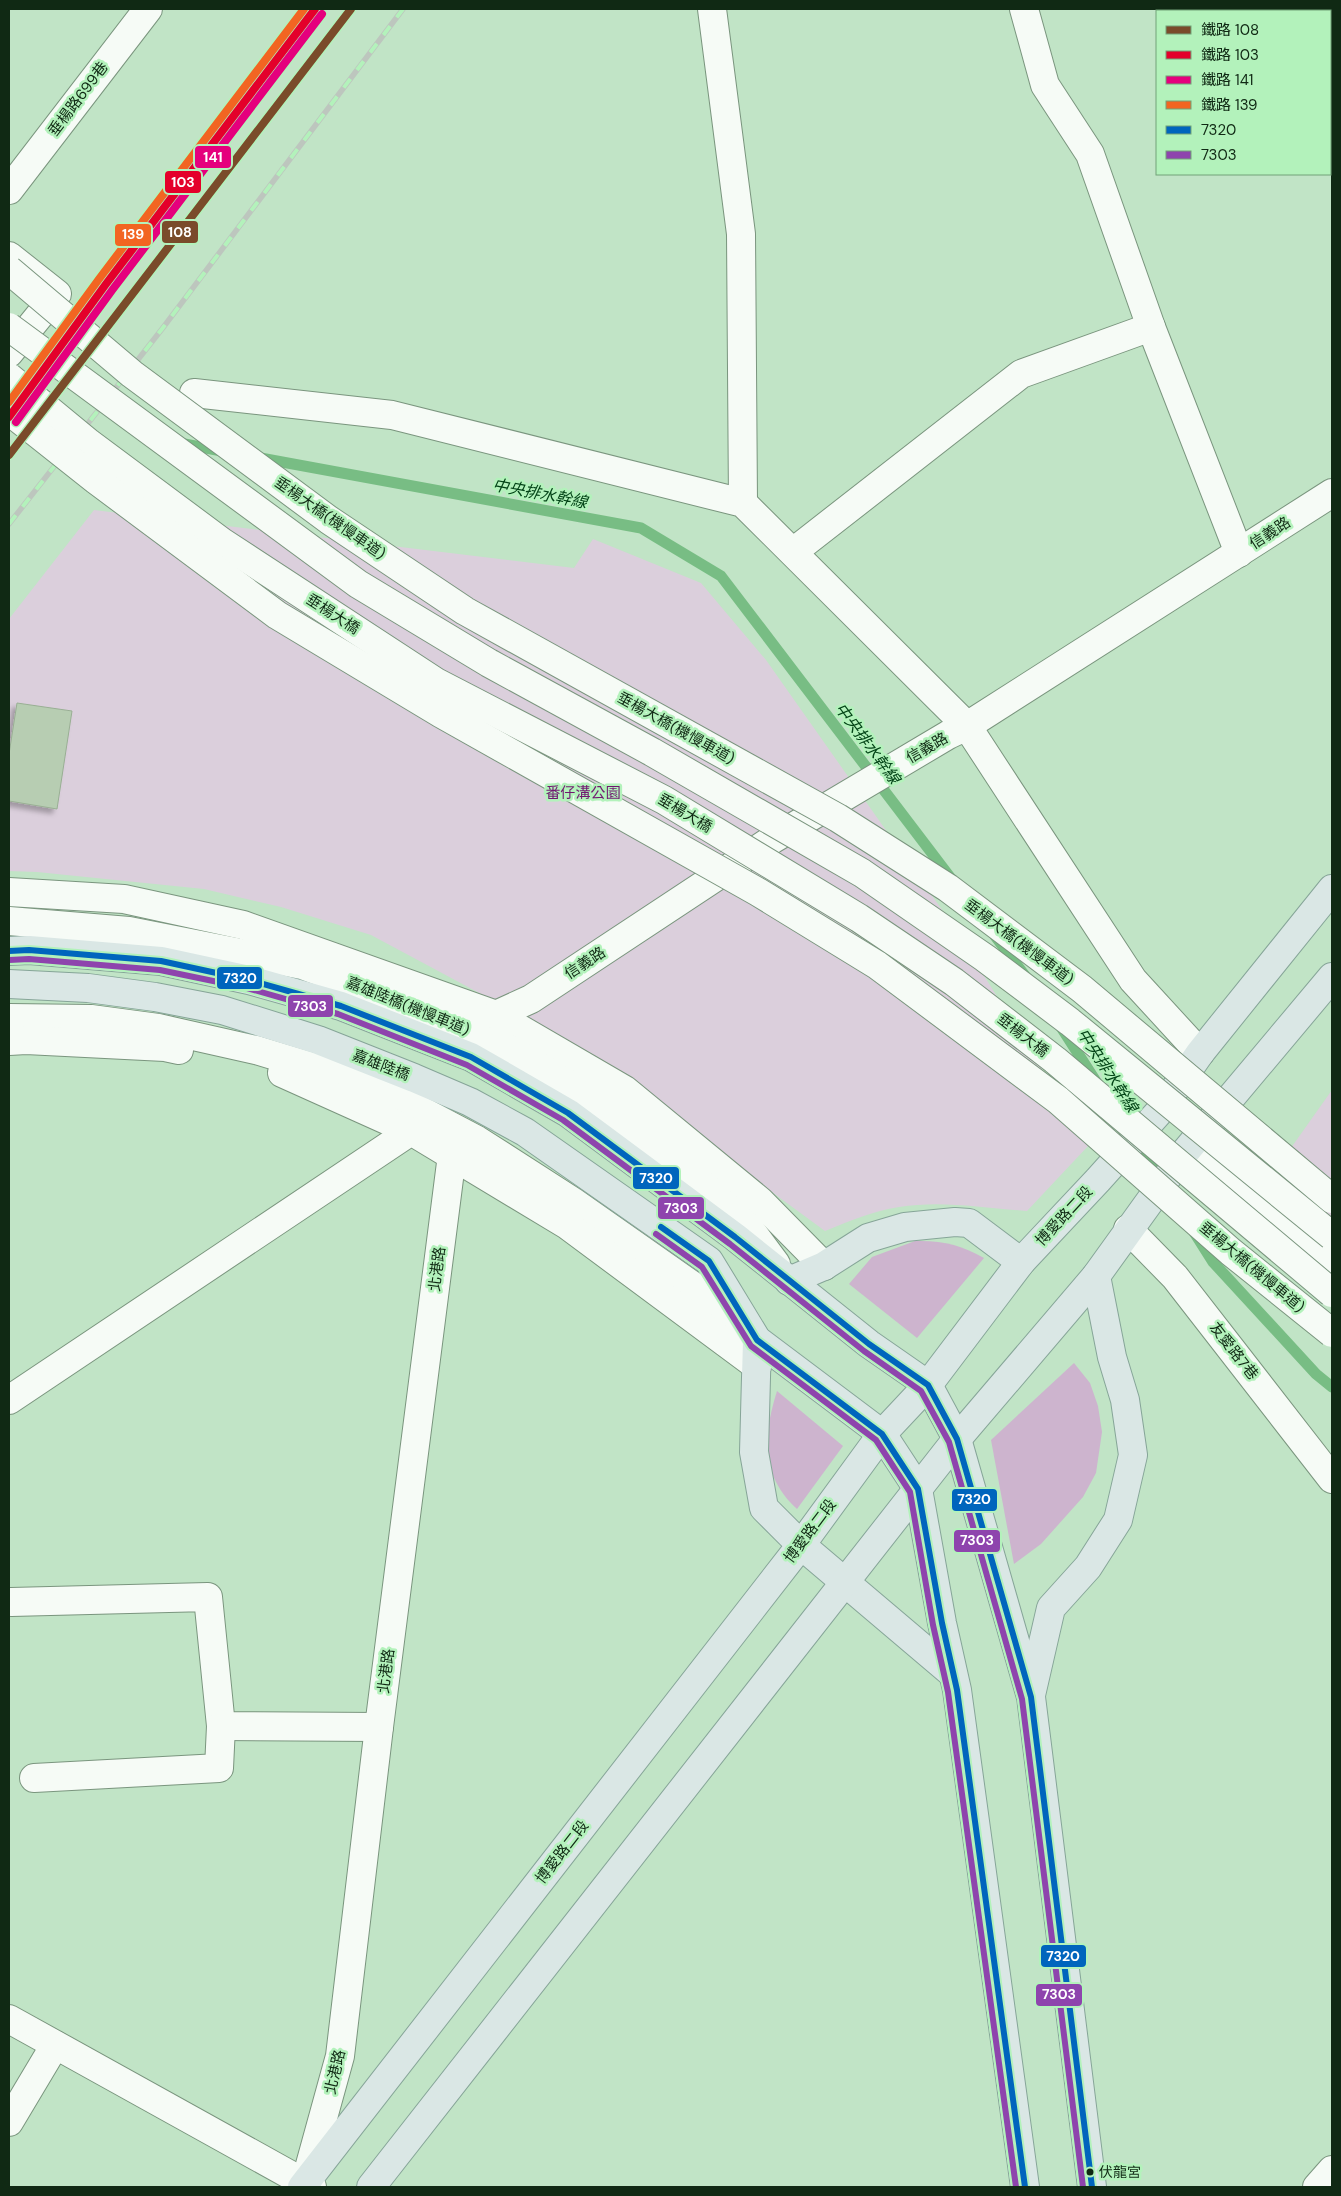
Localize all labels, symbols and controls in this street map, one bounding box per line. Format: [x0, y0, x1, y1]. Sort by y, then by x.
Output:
legend [1156, 10, 1331, 175]
text: 鐵路 108 [1201, 20, 1259, 40]
text: 鐵路 103 [1201, 45, 1259, 65]
street label: 垂楊路699巷 [44, 58, 112, 140]
text: 鐵路 141 [1201, 70, 1253, 90]
text: 鐵路 139 [1201, 95, 1258, 115]
text: 7320 [1201, 120, 1236, 140]
line badge: 141 [194, 145, 232, 169]
text: 7303 [1201, 145, 1237, 165]
text: 141 [203, 148, 223, 166]
line badge: 103 [164, 170, 202, 194]
text: 103 [171, 173, 195, 191]
line badge: 108 [161, 220, 199, 244]
line badge: 139 [114, 223, 152, 247]
text: 108 [168, 223, 192, 241]
text: 139 [122, 225, 144, 243]
street label: 垂楊大橋(機慢車道) [271, 472, 389, 564]
water label: 中央排水幹線 [491, 474, 591, 513]
street label: 信義路 [1246, 512, 1294, 554]
street label: 垂楊大橋 [302, 589, 364, 639]
street label: 垂楊大橋(機慢車道) [614, 687, 738, 769]
water label: 中央排水幹線 [830, 699, 906, 790]
street label: 信義路 [903, 728, 951, 768]
park label: 番仔溝公園 [545, 783, 621, 803]
street label: 垂楊大橋 [654, 789, 716, 837]
street label: 垂楊大橋(機慢車道) [961, 895, 1077, 989]
street label: 信義路 [561, 942, 609, 984]
line badge: 7320 [216, 966, 263, 990]
text: 7320 [223, 969, 257, 987]
street label: 嘉雄陸橋(機慢車道) [343, 972, 473, 1040]
line badge: 7303 [287, 994, 334, 1018]
text: 7303 [293, 997, 327, 1015]
street label: 垂楊大橋 [993, 1009, 1053, 1061]
water label: 中央排水幹線 [1073, 1024, 1144, 1118]
street label: 嘉雄陸橋 [349, 1045, 413, 1085]
line badge: 7320 [632, 1166, 680, 1190]
text: 7320 [639, 1169, 673, 1187]
street label: 博愛路二段 [1031, 1182, 1097, 1250]
line badge: 7303 [657, 1196, 705, 1220]
text: 7303 [664, 1199, 698, 1217]
street label: 垂楊大橋(機慢車道) [1195, 1217, 1309, 1317]
street label: 北港路 [424, 1245, 450, 1293]
street label: 友愛路7巷 [1205, 1318, 1263, 1384]
line badge: 7320 [951, 1488, 998, 1512]
text: 7320 [957, 1490, 991, 1508]
street label: 博愛路二段 [779, 1495, 841, 1567]
line badge: 7303 [953, 1529, 1001, 1553]
text: 7303 [960, 1531, 994, 1549]
street label: 北港路 [373, 1647, 399, 1695]
street label: 博愛路二段 [531, 1816, 593, 1888]
line badge: 7320 [1040, 1944, 1087, 1968]
text: 7320 [1046, 1947, 1080, 1965]
line badge: 7303 [1035, 1983, 1083, 2007]
text: 7303 [1042, 1985, 1076, 2003]
street label: 北港路 [320, 2048, 350, 2096]
place label: 伏龍宮 [1099, 2163, 1141, 2181]
marker: 伏龍宮 [1085, 2167, 1095, 2177]

